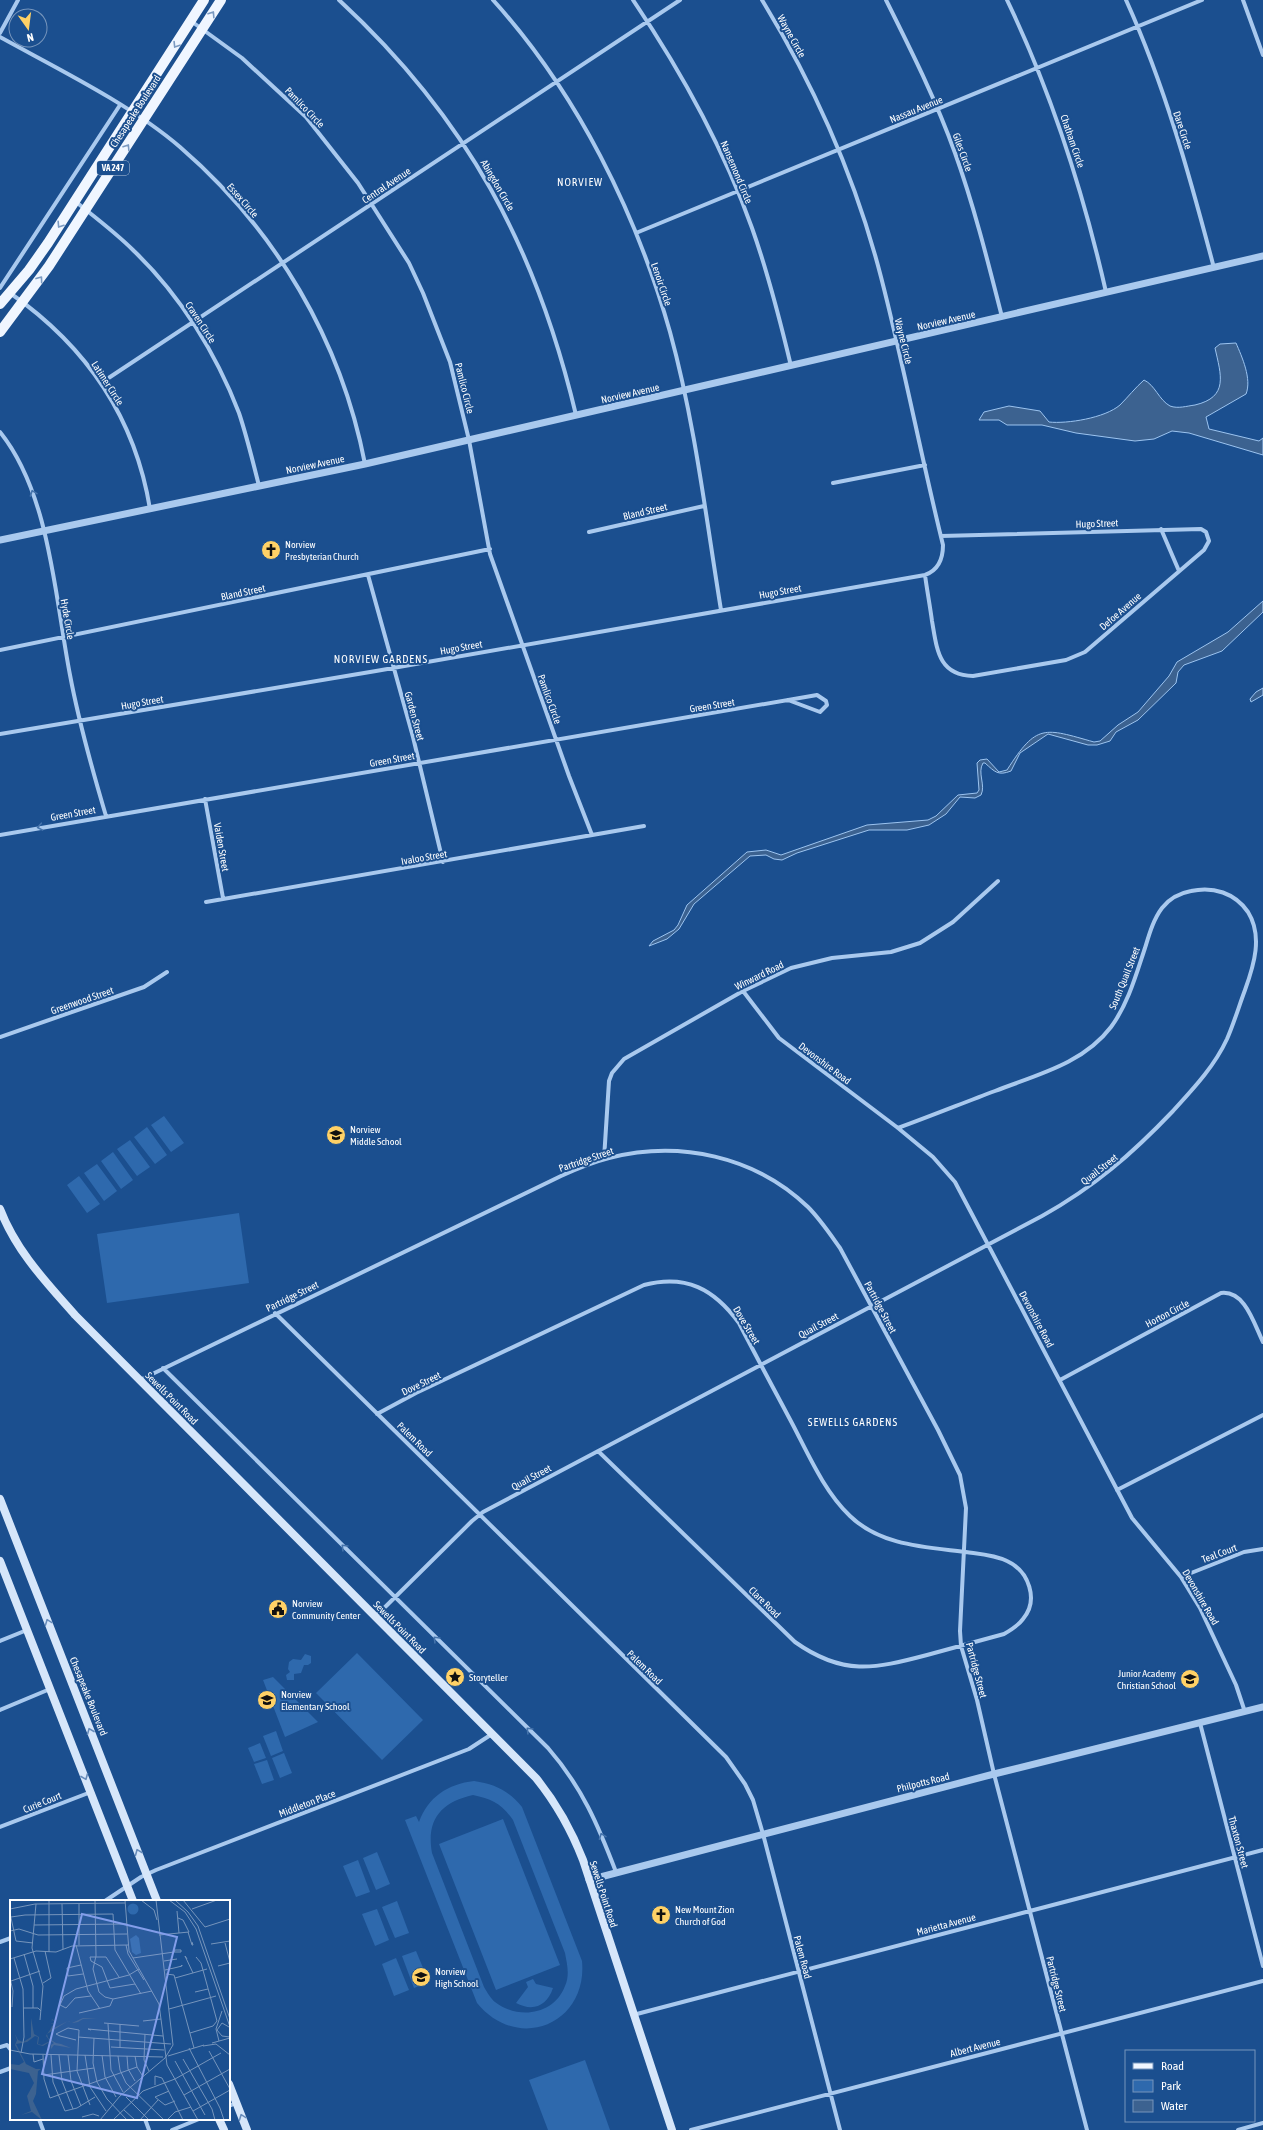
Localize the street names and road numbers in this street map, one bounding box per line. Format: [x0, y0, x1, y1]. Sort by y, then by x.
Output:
street label: Wayne Circle [775, 13, 808, 60]
street label: Chesapeake Boulevard [108, 73, 163, 149]
street label: Pamlico Circle [283, 85, 327, 130]
street label: Nassau Avenue [888, 94, 945, 125]
street label: Dare Circle [1171, 110, 1194, 151]
street label: Chatham Circle [1058, 113, 1087, 170]
street label: Giles Circle [950, 131, 975, 173]
street label: Nansemond Circle [718, 139, 755, 206]
street label: Abingdon Circle [479, 158, 517, 213]
road number: VA 247 [97, 161, 129, 175]
street label: Central Avenue [360, 165, 413, 206]
street label: Essex Circle [225, 181, 261, 220]
street label: Lenoir Circle [649, 261, 674, 308]
street label: Craven Circle [183, 299, 218, 345]
street label: Norview Avenue [916, 308, 977, 333]
street label: Wayne Circle [892, 317, 915, 366]
street label: Latimer Circle [89, 359, 126, 408]
street label: Pamlico Circle [453, 362, 476, 415]
street label: Norview Avenue [600, 381, 661, 406]
street label: Norview Avenue [285, 453, 346, 476]
street label: Bland Street [622, 501, 668, 522]
street label: Hugo Street [1075, 517, 1119, 530]
street label: Bland Street [220, 582, 266, 603]
street label: Hugo Street [758, 582, 802, 601]
street label: Defoe Avenue [1097, 590, 1144, 632]
street label: Hyde Circle [59, 598, 77, 641]
street label: Hugo Street [439, 638, 483, 657]
street label: Pamlico Circle [536, 673, 564, 726]
street label: Garden Street [403, 690, 426, 742]
street label: Hugo Street [120, 693, 164, 712]
street label: Green Street [689, 696, 735, 714]
street label: Green Street [369, 750, 416, 769]
street label: Green Street [50, 804, 97, 823]
street label: Vaiden Street [212, 822, 231, 872]
street label: Ivaloo Street [400, 848, 448, 867]
street label: South Quail Street [1107, 945, 1142, 1011]
street label: Winward Road [733, 959, 786, 992]
street label: Greenwood Street [49, 985, 115, 1016]
street label: Devonshire Road [797, 1040, 853, 1087]
street label: Partridge Street [557, 1145, 615, 1174]
street label: Quail Street [1079, 1152, 1120, 1187]
street label: Partridge Street [264, 1279, 320, 1314]
street label: Partridge Street [862, 1279, 899, 1335]
street label: Devonshire Road [1017, 1289, 1056, 1350]
street label: Horton Circle [1144, 1297, 1191, 1329]
street label: Dove Street [731, 1304, 762, 1346]
street label: Quail Street [796, 1310, 840, 1341]
street label: Dove Street [400, 1369, 443, 1398]
street label: Sewells Point Road [143, 1370, 200, 1427]
street label: Palem Road [395, 1420, 435, 1459]
street label: Quail Street [509, 1462, 553, 1493]
street label: Teal Court [1200, 1542, 1238, 1565]
street label: Devonshire Road [1180, 1568, 1221, 1627]
street label: Clare Road [747, 1585, 783, 1620]
street label: Sewells Point Road [371, 1599, 428, 1656]
street label: Partridge Street [964, 1641, 989, 1699]
street label: Palem Road [625, 1648, 665, 1687]
street label: Chesapeake Boulevard [68, 1655, 109, 1737]
street label: Philpotts Road [896, 1771, 951, 1794]
street label: Middleton Place [277, 1787, 337, 1819]
street label: Curie Court [21, 1790, 63, 1815]
street label: Thaxton Street [1226, 1815, 1251, 1869]
street label: Sewells Point Road [588, 1860, 620, 1929]
street label: Marietta Avenue [915, 1911, 977, 1938]
street label: Palem Road [791, 1934, 814, 1980]
street label: Partridge Street [1044, 1955, 1069, 2013]
street label: Albert Avenue [949, 2036, 1002, 2059]

